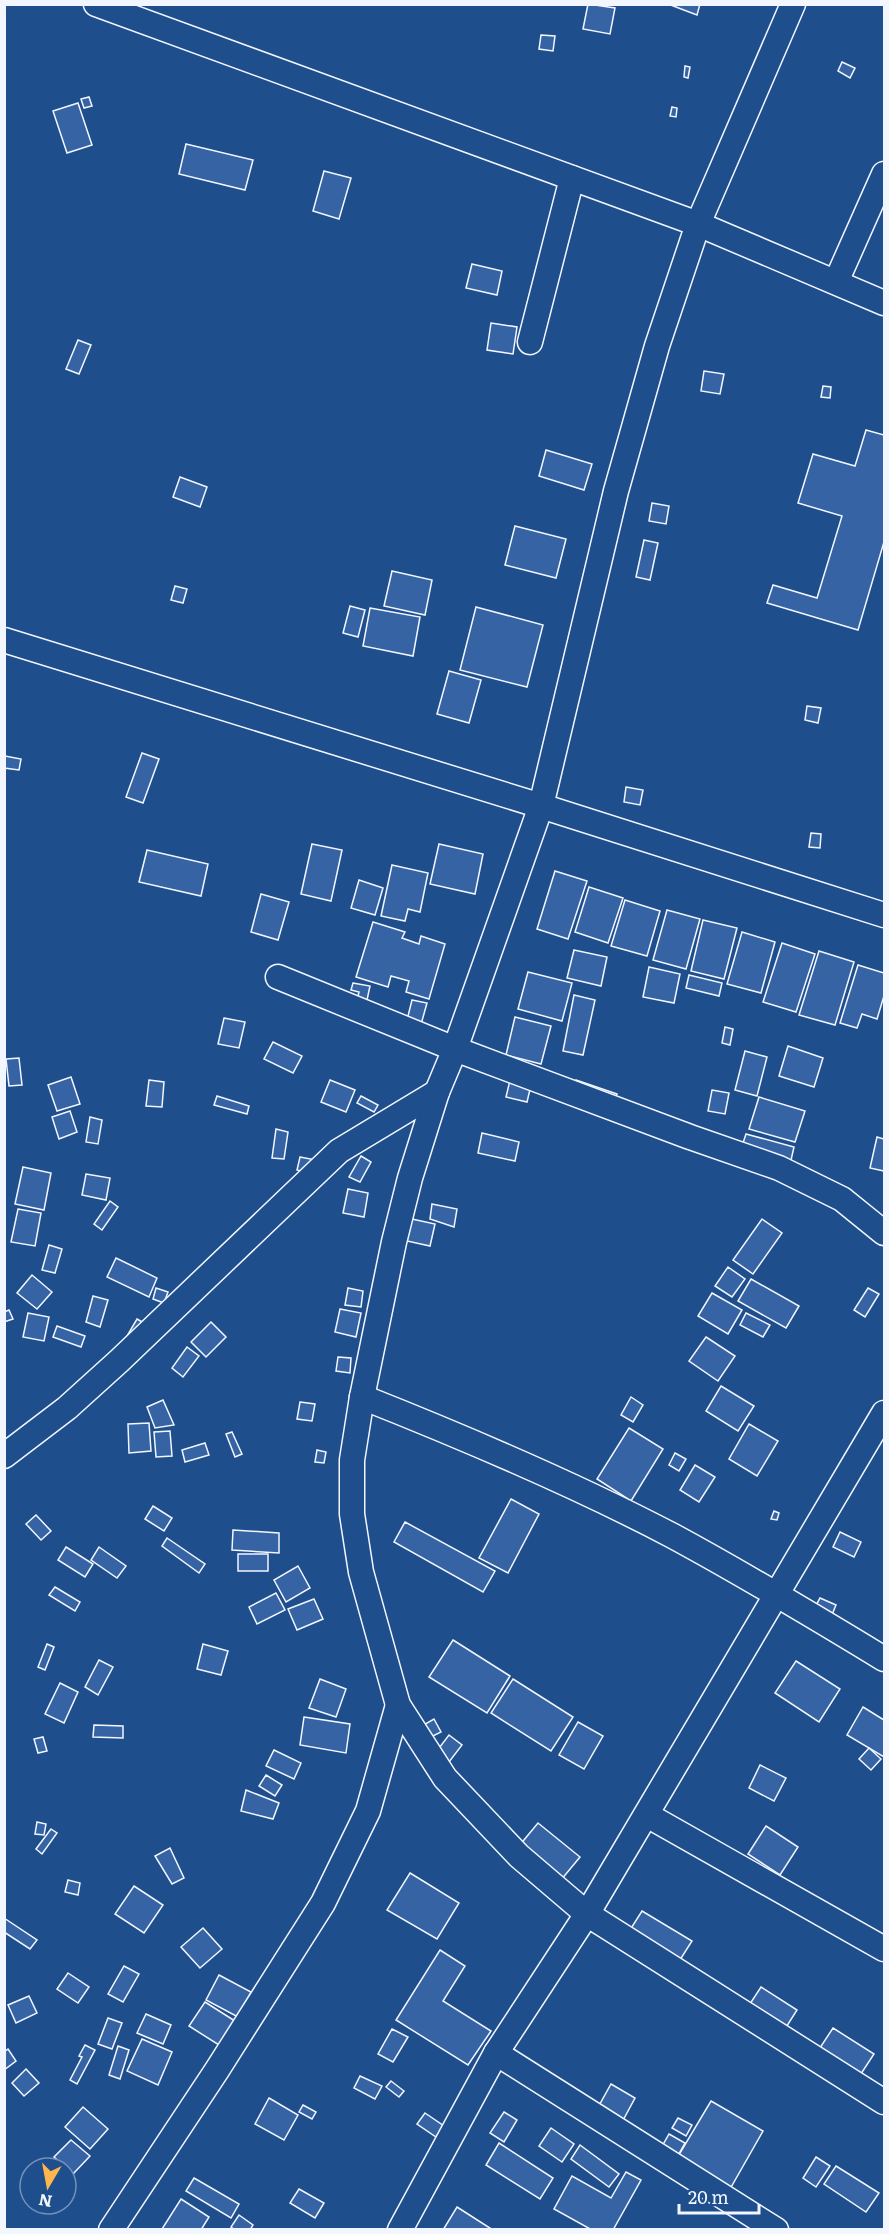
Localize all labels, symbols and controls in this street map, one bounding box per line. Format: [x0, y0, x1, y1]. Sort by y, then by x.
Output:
north arrow [18, 2156, 78, 2216]
scale bar [679, 2177, 758, 2215]
text: 20 m [688, 2183, 729, 2210]
text: N [37, 2189, 54, 2215]

